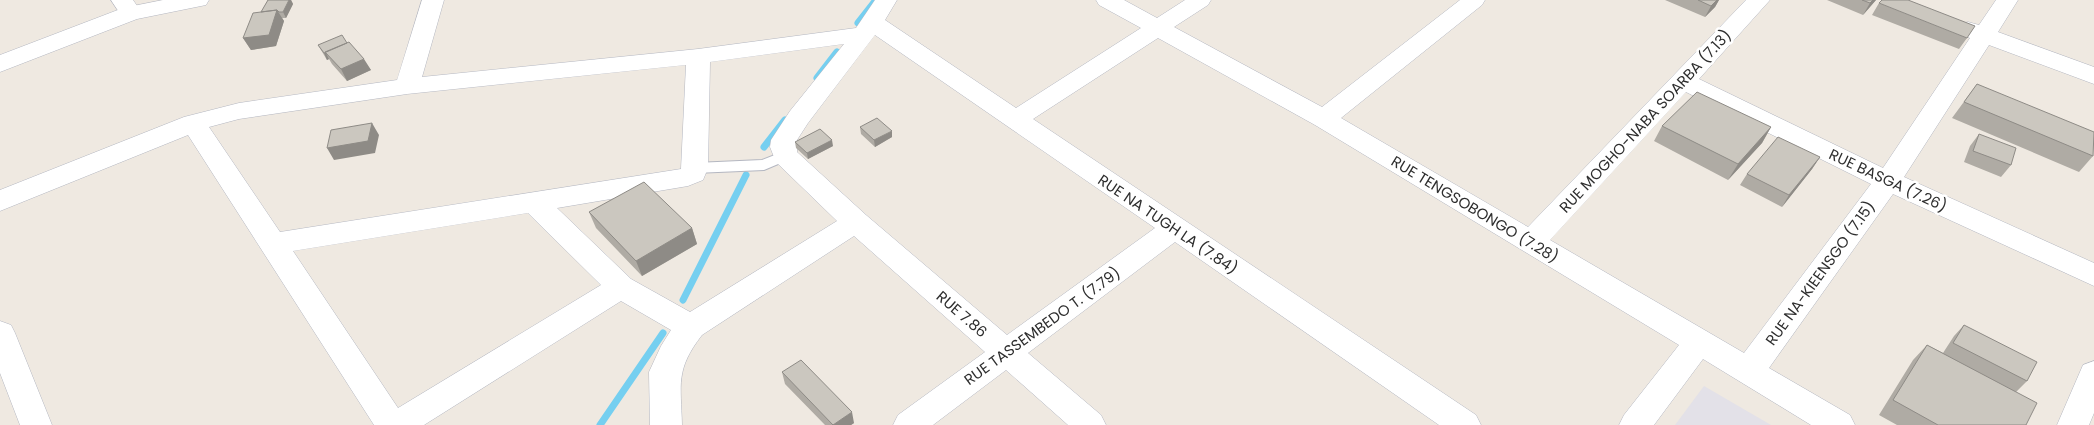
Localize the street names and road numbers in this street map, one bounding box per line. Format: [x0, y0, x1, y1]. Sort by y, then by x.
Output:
street label: RUE MOGHO-NABA SOARBA (7.13) [1554, 25, 1736, 217]
street label: RUE BASGA (7.26) [1826, 143, 1950, 217]
street label: RUE TENGSOBONGO (7.28) [1387, 151, 1563, 267]
street label: RUE NA TUGH LA (7.84) [1094, 169, 1242, 279]
street label: RUE NA-KIEENSGO (7.15) [1760, 196, 1880, 350]
street label: RUE TASSEMBEDO T. (7.79) [960, 262, 1124, 390]
street label: RUE 7.86 [932, 286, 992, 342]

